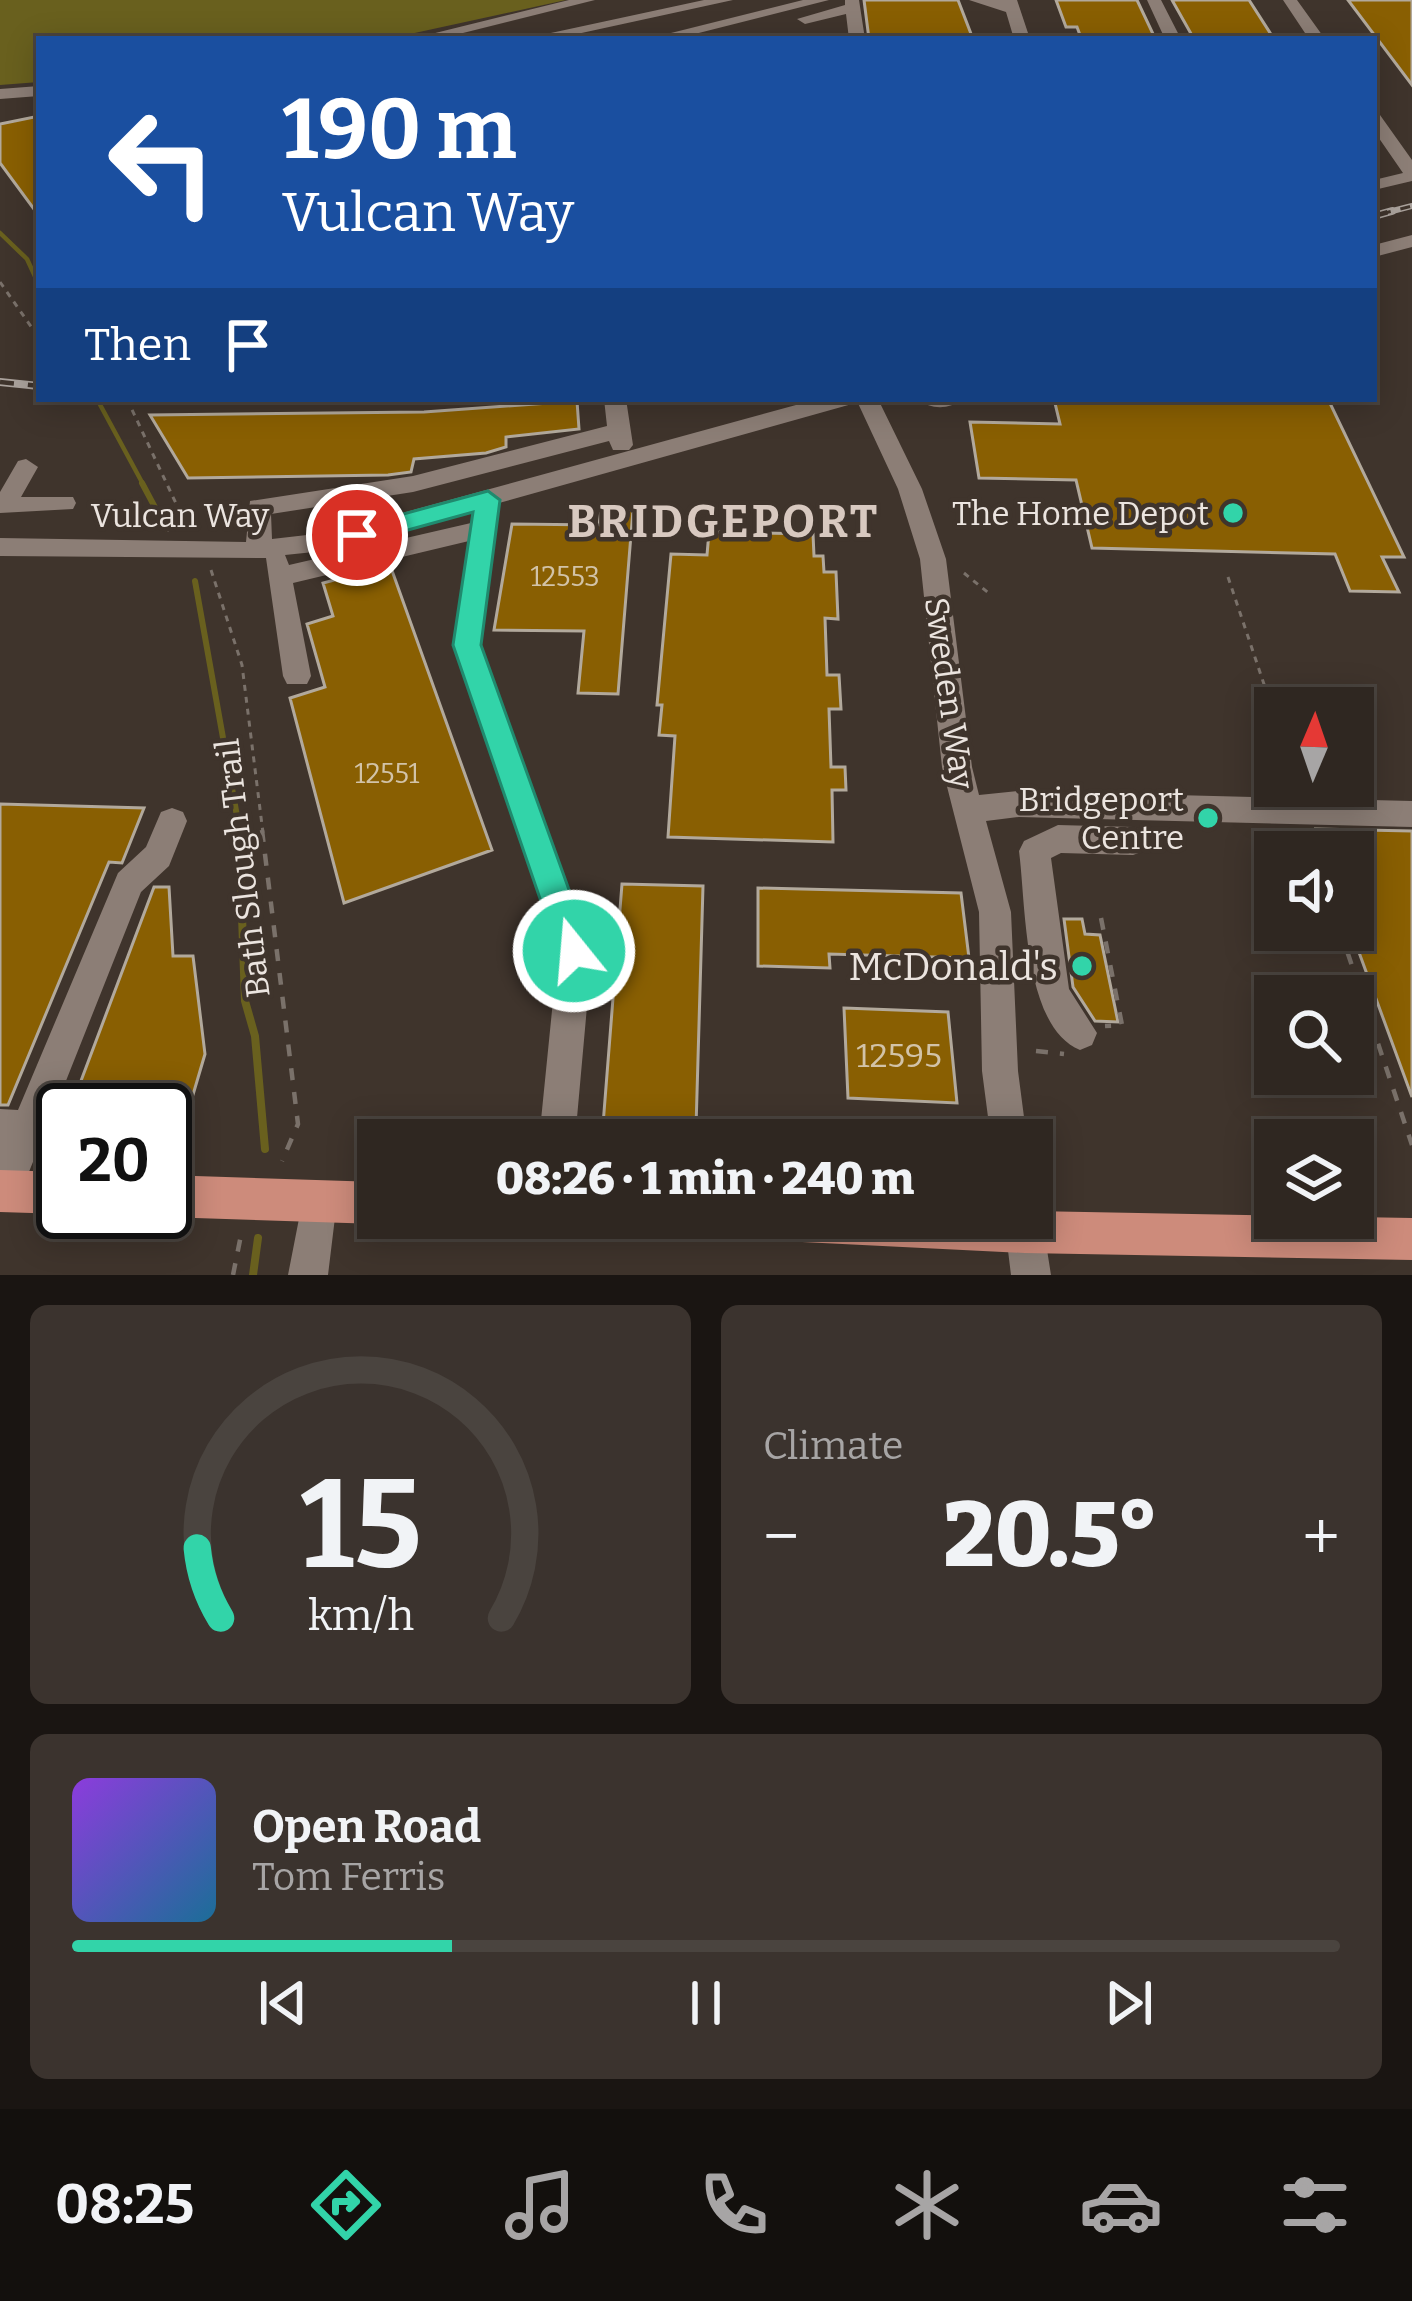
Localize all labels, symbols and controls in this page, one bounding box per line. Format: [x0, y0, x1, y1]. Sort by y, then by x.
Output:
text: 190 m [282, 79, 517, 180]
icon: left [84, 84, 240, 240]
text: Vulcan Way [282, 181, 574, 245]
icon: arrive [215, 312, 281, 378]
text: Then [84, 318, 191, 372]
pin [306, 484, 408, 586]
place label: The Home Depot [952, 494, 1209, 534]
district label: BRIDGEPORT [568, 495, 880, 549]
street label: Vulcan Way [91, 496, 270, 536]
marker: The Home Depot [1220, 500, 1246, 526]
icon: arrive [324, 502, 390, 568]
house number: 12553 [530, 561, 600, 593]
street label: Sweden Way [916, 595, 982, 792]
north arrow [1254, 687, 1374, 807]
map controls [1254, 687, 1374, 1239]
street label: Bath Slough Trail [207, 736, 279, 1000]
house number: 12551 [354, 758, 420, 790]
place label: Bridgeport Centre [1019, 780, 1184, 858]
marker: Bridgeport Centre [1195, 805, 1221, 831]
button: sound [1254, 831, 1374, 951]
position arrow [511, 888, 637, 1014]
place label: McDonald's [848, 944, 1058, 990]
marker: McDonald's [1069, 953, 1095, 979]
button: search [1254, 975, 1374, 1095]
house number: 12595 [856, 1036, 942, 1076]
speed limit sign: 20 [36, 1083, 192, 1239]
button: layers [1254, 1119, 1374, 1239]
text: 08:26 · 1 min · 240 m [496, 1152, 914, 1206]
text: Climate [763, 1423, 903, 1469]
text: 15 [299, 1450, 422, 1600]
text: 20.5° [943, 1482, 1158, 1590]
text: − [763, 1497, 799, 1576]
text: + [1302, 1497, 1340, 1576]
text: km/h [307, 1589, 414, 1640]
text: Open Road [252, 1800, 481, 1854]
text: Tom Ferris [252, 1854, 445, 1900]
icon: previous [250, 1970, 316, 2036]
icon: pause [673, 1970, 739, 2036]
icon: next [1096, 1970, 1162, 2036]
icon: directions [304, 2163, 388, 2247]
icon: music [498, 2163, 582, 2247]
icon: phone [692, 2163, 776, 2247]
icon: climate [885, 2163, 969, 2247]
icon: car [1079, 2163, 1163, 2247]
icon: filters [1273, 2163, 1357, 2247]
text: 08:25 [55, 2173, 194, 2237]

